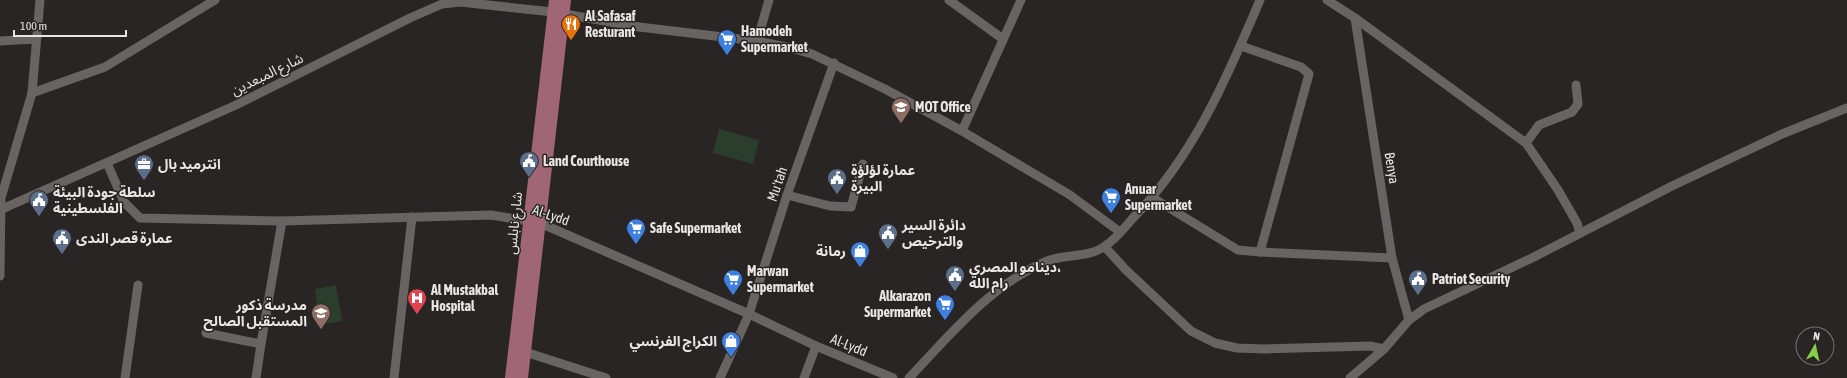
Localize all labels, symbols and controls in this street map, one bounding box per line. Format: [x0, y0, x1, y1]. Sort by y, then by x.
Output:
place label: Al Safasaf Resturant [584, 8, 636, 40]
scale bar [14, 12, 126, 38]
restaurant icon: Al Safasaf Resturant [560, 13, 582, 41]
text: 100 m [20, 19, 47, 33]
place label: Hamodeh Supermarket [741, 23, 808, 55]
supermarket icon: Hamodeh Supermarket [716, 28, 738, 56]
street label: شارع المبعدين [228, 50, 307, 101]
school or university icon: MOT Office [890, 96, 912, 124]
place label: MOT Office [915, 99, 971, 115]
public building icon: Land Courthouse [518, 150, 540, 178]
street label: Benya [1382, 151, 1402, 185]
office icon: انترميد بال [133, 153, 155, 181]
place label: Land Courthouse [543, 153, 629, 169]
place label: انترميد بال [158, 156, 221, 173]
place label: عمارة لؤلؤة البيرة [851, 162, 915, 195]
street label: Mu'tah [764, 164, 790, 204]
public building icon: عمارة لؤلؤة البيرة [826, 167, 848, 195]
place label: Anuar Supermarket [1124, 181, 1192, 213]
place label: سلطة جودة البيئة الفلسطينية [53, 184, 156, 216]
supermarket icon: Anuar Supermarket [1100, 186, 1122, 214]
public building icon: سلطة جودة البيئة الفلسطينية [28, 189, 50, 217]
street label: شارع نابلس [503, 191, 528, 255]
street label: Al-Lydd [530, 201, 572, 229]
supermarket icon: Safe Supermarket [625, 217, 647, 245]
place label: دائرة السير والترخيص [901, 217, 966, 250]
place label: Safe Supermarket [650, 220, 741, 236]
public building icon: دائرة السير والترخيص [877, 222, 899, 250]
public building icon: عمارة قصر الندى [51, 227, 73, 255]
place label: عمارة قصر الندى [76, 230, 173, 247]
shop icon: رمانة [849, 240, 871, 268]
place label: رمانة [816, 243, 846, 260]
place label: دينامو المصري، رام الله [969, 259, 1062, 294]
place label: Marwan Supermarket [747, 263, 814, 295]
public building icon: دينامو المصري، رام الله [944, 264, 966, 292]
supermarket icon: Marwan Supermarket [722, 268, 744, 296]
public building icon: Patriot Security [1407, 268, 1429, 296]
place label: Patriot Security [1432, 271, 1510, 287]
place label: Al Mustakbal Hospital [430, 282, 498, 314]
hospital icon: Al Mustakbal Hospital [406, 287, 428, 315]
place label: Alkarazon Supermarket [864, 288, 931, 320]
supermarket icon: Alkarazon Supermarket [934, 293, 956, 321]
place label: مدرسة ذكور المستقبل الصالح [204, 297, 307, 331]
school or university icon: مدرسة ذكور المستقبل الصالح [310, 302, 332, 330]
north arrow [1795, 326, 1835, 366]
shop icon: الكراج الفرنسي [720, 330, 742, 358]
street label: Al-Lydd [828, 330, 870, 360]
text: N [1812, 330, 1821, 343]
place label: الكراج الفرنسي [629, 333, 717, 352]

